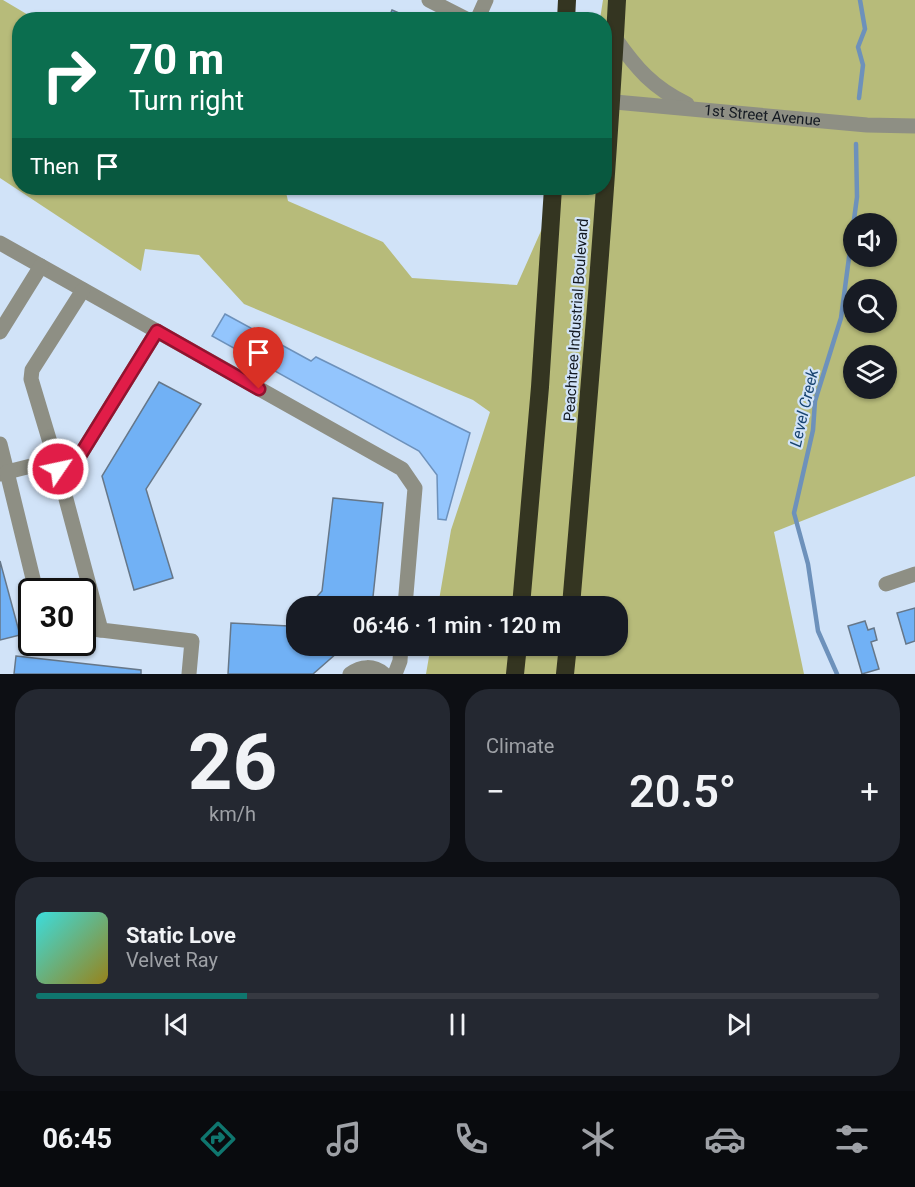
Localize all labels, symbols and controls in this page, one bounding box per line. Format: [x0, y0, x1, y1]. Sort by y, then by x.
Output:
text: 70 m [129, 35, 224, 84]
icon: right [30, 36, 108, 114]
text: Turn right [129, 85, 244, 117]
street label: 1st Street Avenue [703, 101, 822, 130]
icon: arrive [91, 150, 124, 183]
text: Then [30, 154, 79, 179]
map controls [843, 213, 897, 399]
button: sound [843, 213, 897, 267]
street label: Peachtree Industrial Boulevard [560, 218, 592, 422]
button: search [843, 279, 897, 333]
pin [233, 327, 284, 389]
icon: arrive [242, 336, 275, 369]
button: layers [843, 345, 897, 399]
water label: Level Creek [786, 366, 822, 449]
position arrow [26, 437, 90, 501]
speed limit sign: 30 [18, 578, 96, 656]
text: 06:46 · 1 min · 120 m [353, 613, 561, 638]
text: 26 [188, 717, 277, 808]
text: Climate [486, 734, 554, 758]
text: 20.5° [629, 765, 736, 818]
text: − [486, 772, 505, 811]
text: + [860, 772, 879, 811]
text: km/h [209, 802, 256, 826]
text: Static Love [126, 923, 236, 948]
text: Velvet Ray [126, 948, 218, 972]
icon: previous [160, 1008, 193, 1041]
icon: pause [441, 1008, 474, 1041]
icon: next [722, 1008, 755, 1041]
icon: directions [197, 1118, 239, 1160]
icon: music [323, 1118, 365, 1160]
icon: phone [450, 1118, 492, 1160]
icon: climate [577, 1118, 619, 1160]
icon: car [704, 1118, 746, 1160]
icon: filters [831, 1118, 873, 1160]
text: 06:45 [42, 1123, 112, 1155]

